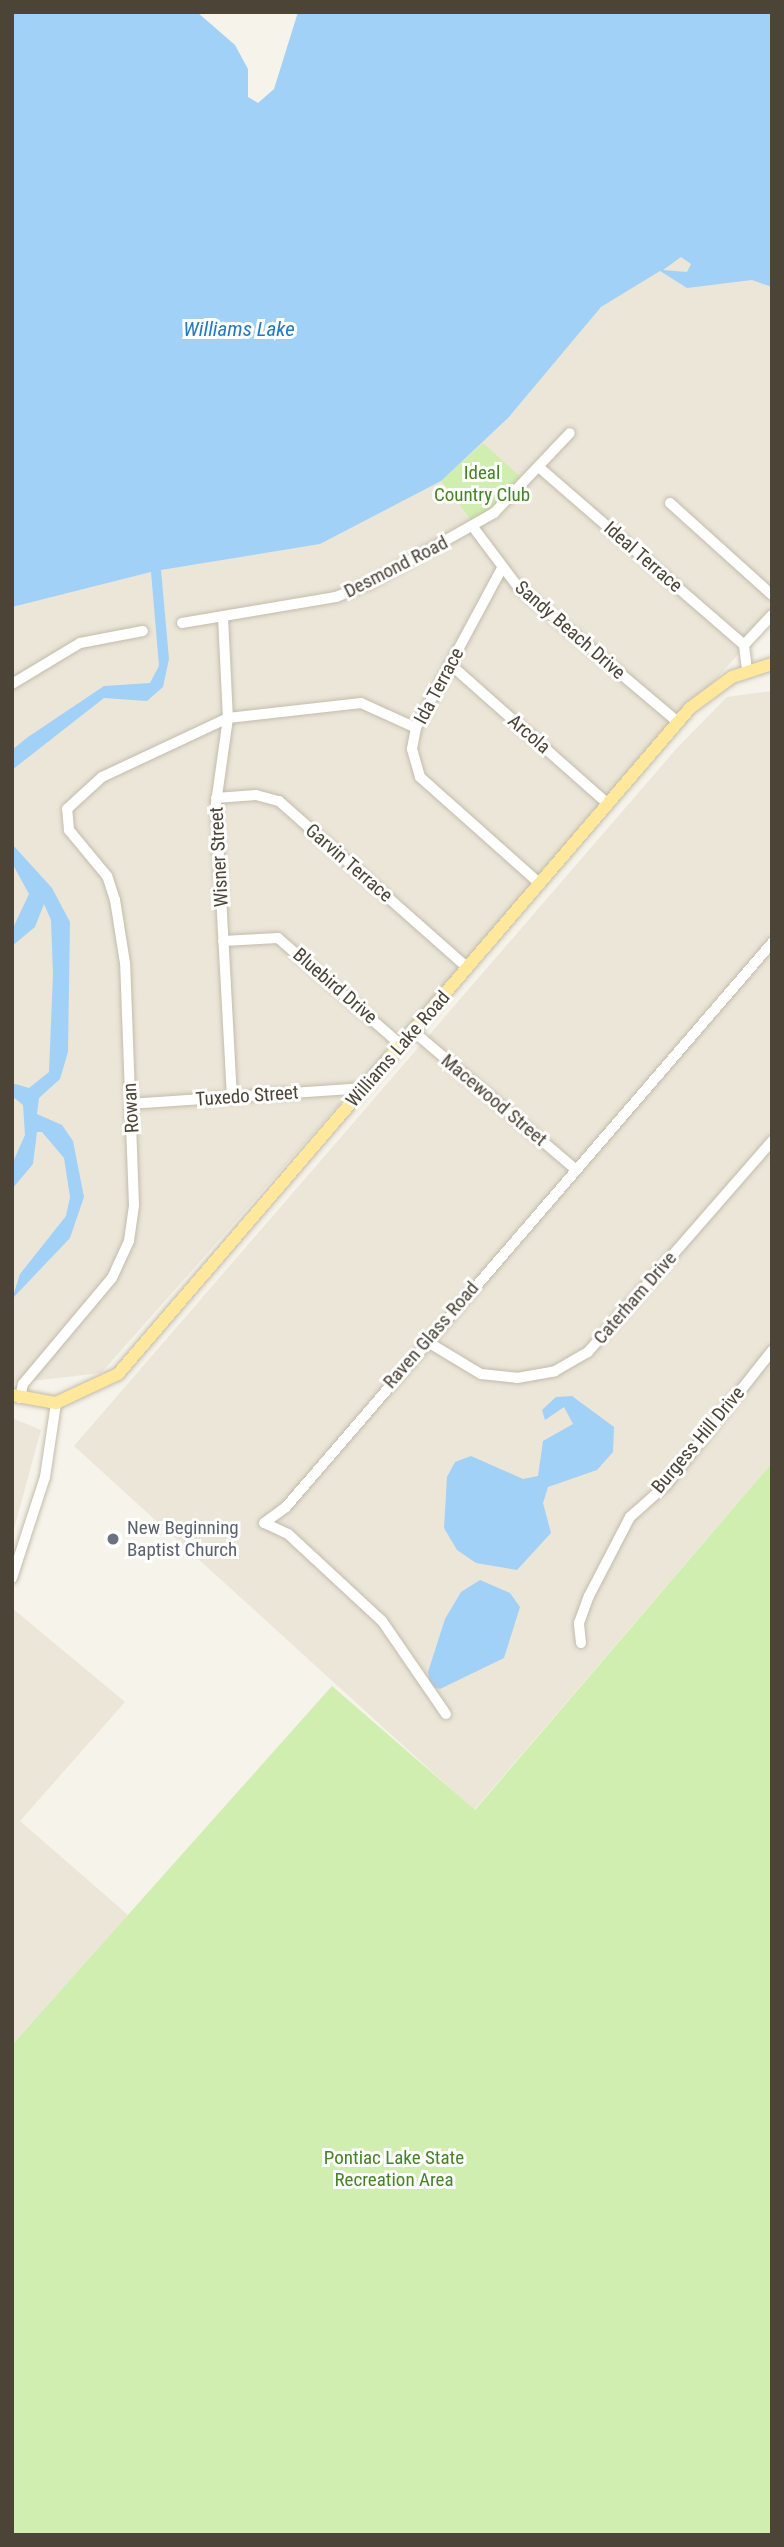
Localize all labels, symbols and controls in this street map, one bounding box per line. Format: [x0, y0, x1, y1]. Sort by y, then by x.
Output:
water label: Williams Lake [183, 316, 295, 342]
park label: Ideal Country Club [434, 462, 530, 506]
street label: Ideal Terrace [599, 517, 687, 597]
street label: Desmond Road [340, 531, 452, 603]
street label: Sandy Beach Drive [510, 576, 630, 684]
street label: Ida Terrace [409, 644, 469, 728]
street label: Arcola [503, 710, 555, 758]
street label: Wisner Street [205, 806, 233, 908]
street label: Garvin Terrace [301, 819, 397, 907]
street label: Bluebird Drive [288, 943, 382, 1029]
street label: Williams Lake Road [341, 986, 455, 1112]
street label: Macewood Street [437, 1049, 551, 1151]
street label: Tuxedo Street [195, 1081, 299, 1111]
street label: Rowan [118, 1082, 144, 1134]
street label: Caterham Drive [589, 1247, 681, 1349]
street label: Raven Glass Road [378, 1277, 484, 1393]
street label: Burgess Hill Drive [647, 1382, 749, 1498]
place label: New Beginning Baptist Church [127, 1517, 239, 1561]
marker: New Beginning Baptist Church [105, 1531, 121, 1547]
park label: Pontiac Lake State Recreation Area [324, 2147, 464, 2191]

